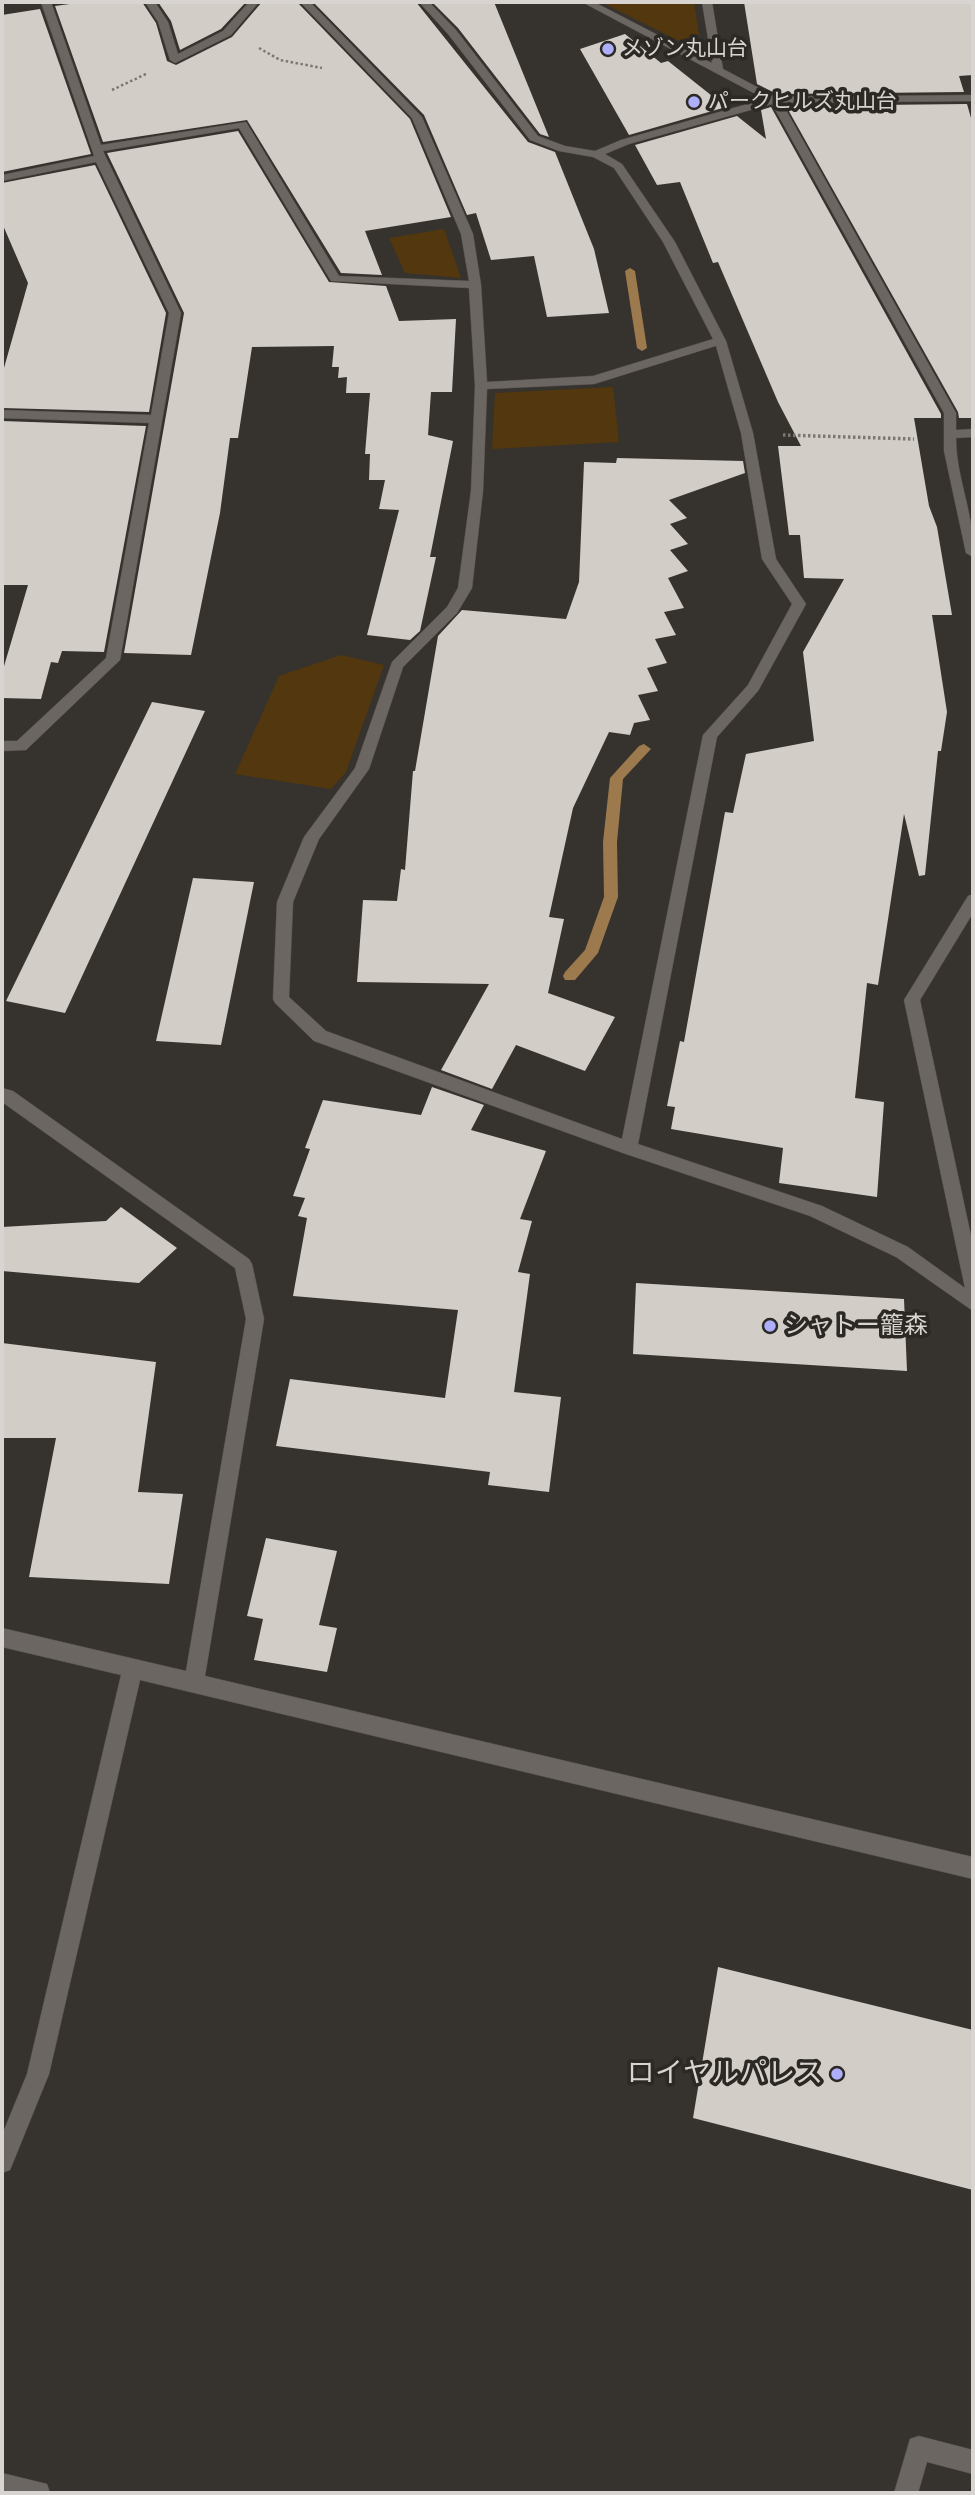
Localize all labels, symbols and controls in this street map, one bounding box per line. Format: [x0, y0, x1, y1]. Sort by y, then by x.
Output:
place label: メゾン丸山台 [622, 36, 748, 62]
marker: メゾン丸山台 [600, 41, 616, 57]
place label: パークヒルズ丸山台 [708, 89, 897, 115]
marker: パークヒルズ丸山台 [686, 94, 702, 110]
place label: シャトー籠森 [784, 1312, 928, 1340]
marker: シャトー籠森 [762, 1318, 778, 1334]
place label: ロイヤルパレス [627, 2057, 823, 2091]
marker: ロイヤルパレス [829, 2066, 845, 2082]

